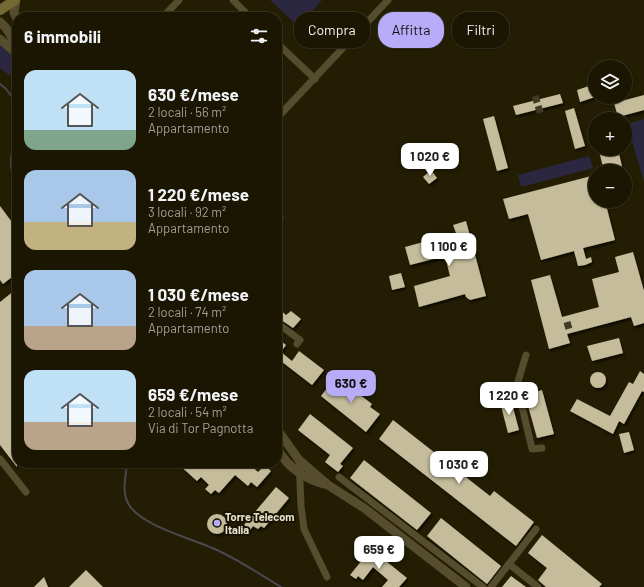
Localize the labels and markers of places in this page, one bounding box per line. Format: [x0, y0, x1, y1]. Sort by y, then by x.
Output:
pin: 1 020 € [393, 143, 467, 177]
pin: 1 100 € [412, 233, 486, 267]
pin: 630 € [323, 370, 379, 404]
pin: 1 220 € [472, 382, 546, 416]
pin: 1 030 € [422, 451, 496, 485]
place label: Torre Telecom Italia [225, 510, 295, 536]
marker: Torre Telecom Italia [212, 518, 222, 528]
pin: 659 € [351, 536, 407, 570]

